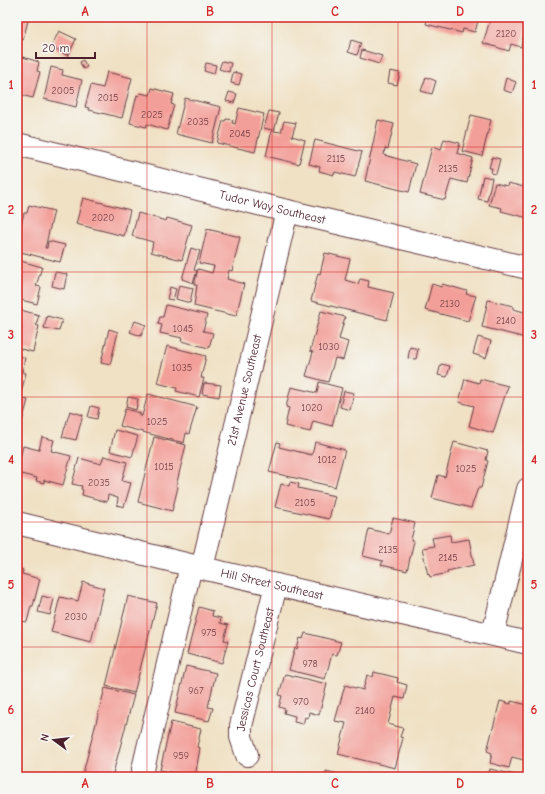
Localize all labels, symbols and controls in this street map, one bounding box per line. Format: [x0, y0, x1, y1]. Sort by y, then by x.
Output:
text: A [81, 4, 89, 19]
text: B [206, 4, 214, 19]
text: C [331, 4, 339, 19]
text: D [456, 4, 464, 19]
house number: 2120 [496, 28, 516, 40]
scale bar [36, 34, 95, 60]
text: 20 m [42, 41, 70, 55]
text: 1 [8, 77, 14, 92]
text: 1 [531, 77, 537, 92]
house number: 2005 [52, 85, 74, 97]
house number: 2015 [98, 92, 118, 104]
house number: 2025 [141, 109, 163, 121]
house number: 2035 [187, 116, 209, 128]
house number: 2045 [229, 128, 251, 140]
house number: 2115 [327, 153, 345, 165]
house number: 2135 [438, 163, 458, 175]
street label: Tudor Way Southeast [218, 187, 327, 227]
text: 2 [8, 202, 14, 217]
text: 2 [531, 202, 537, 217]
house number: 2020 [92, 212, 114, 224]
house number: 2130 [440, 298, 460, 310]
house number: 2140 [496, 315, 516, 327]
house number: 1045 [173, 323, 193, 335]
text: 3 [8, 327, 14, 342]
text: 3 [531, 327, 537, 342]
street label: 21st Avenue Southeast [224, 332, 264, 447]
house number: 1030 [318, 341, 340, 353]
house number: 1035 [172, 362, 192, 374]
house number: 1020 [301, 402, 323, 414]
house number: 1025 [147, 416, 167, 428]
text: 4 [8, 452, 14, 467]
text: 4 [531, 452, 537, 467]
house number: 1012 [317, 454, 337, 466]
house number: 1015 [154, 461, 174, 473]
house number: 1025 [456, 463, 476, 475]
house number: 2035 [88, 477, 110, 489]
house number: 2105 [295, 497, 315, 509]
house number: 2135 [378, 544, 398, 556]
house number: 2145 [438, 552, 458, 564]
street label: Hill Street Southeast [219, 566, 325, 603]
text: 5 [8, 577, 15, 592]
text: 5 [531, 577, 538, 592]
street label: Jessicas Court Southeast [234, 606, 277, 731]
house number: 2030 [65, 611, 87, 623]
house number: 975 [201, 627, 217, 639]
house number: 978 [302, 658, 318, 670]
house number: 967 [188, 685, 204, 697]
house number: 970 [293, 696, 309, 708]
text: 6 [8, 702, 15, 717]
text: 6 [531, 702, 538, 717]
house number: 2140 [355, 705, 375, 717]
north arrow [34, 720, 74, 760]
text: N [38, 732, 52, 743]
house number: 959 [173, 750, 189, 762]
text: A [81, 776, 89, 791]
text: B [206, 776, 214, 791]
text: C [331, 776, 339, 791]
text: D [456, 776, 464, 791]

